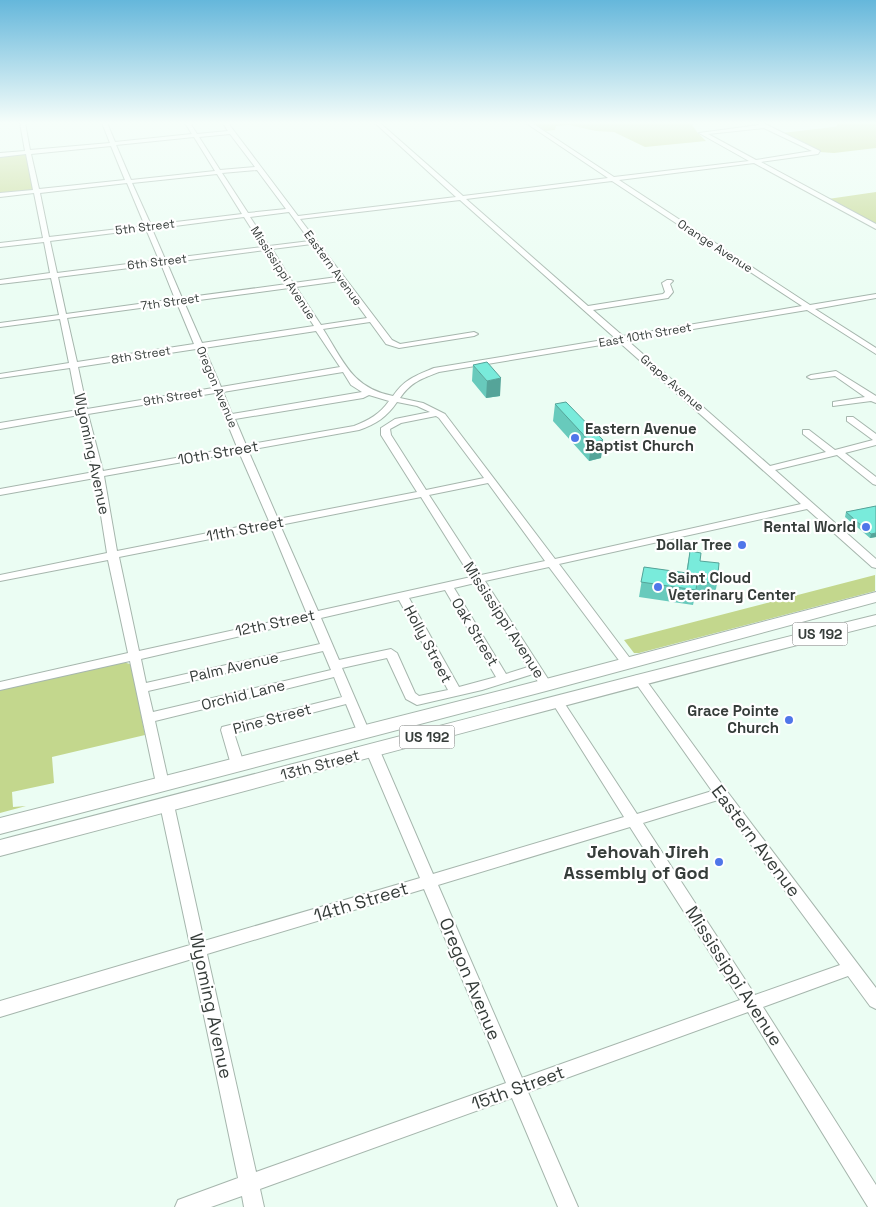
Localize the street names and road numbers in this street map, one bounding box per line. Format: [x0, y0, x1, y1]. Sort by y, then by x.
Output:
street label: 5th Street [114, 215, 176, 239]
street label: Orange Avenue [674, 216, 756, 276]
street label: Mississippi Avenue [247, 223, 319, 323]
street label: Eastern Avenue [300, 227, 366, 309]
street label: 6th Street [126, 250, 188, 274]
street label: 7th Street [139, 290, 201, 314]
street label: East 10th Street [597, 319, 693, 351]
street label: 8th Street [110, 342, 172, 368]
street label: Oregon Avenue [193, 344, 241, 430]
street label: Grape Avenue [637, 351, 707, 415]
street label: 9th Street [142, 384, 204, 410]
street label: Wyoming Avenue [70, 391, 115, 516]
street label: 10th Street [176, 436, 260, 469]
street label: 11th Street [205, 512, 285, 545]
street label: Mississippi Avenue [460, 558, 549, 682]
street label: Oak Street [448, 594, 503, 669]
street label: Holly Street [400, 602, 457, 686]
street label: 12th Street [233, 605, 317, 640]
road number: US 192 [792, 622, 848, 646]
street label: Palm Avenue [188, 647, 280, 686]
street label: Orchid Lane [199, 675, 287, 714]
street label: Pine Street [231, 699, 313, 738]
road number: US 192 [400, 726, 454, 749]
street label: 13th Street [278, 745, 362, 784]
street label: Eastern Avenue [707, 780, 806, 901]
street label: 14th Street [311, 876, 411, 927]
street label: Mississippi Avenue [681, 901, 788, 1050]
street label: Oregon Avenue [434, 914, 507, 1044]
street label: Wyoming Avenue [185, 931, 238, 1081]
street label: 15th Street [468, 1060, 567, 1115]

